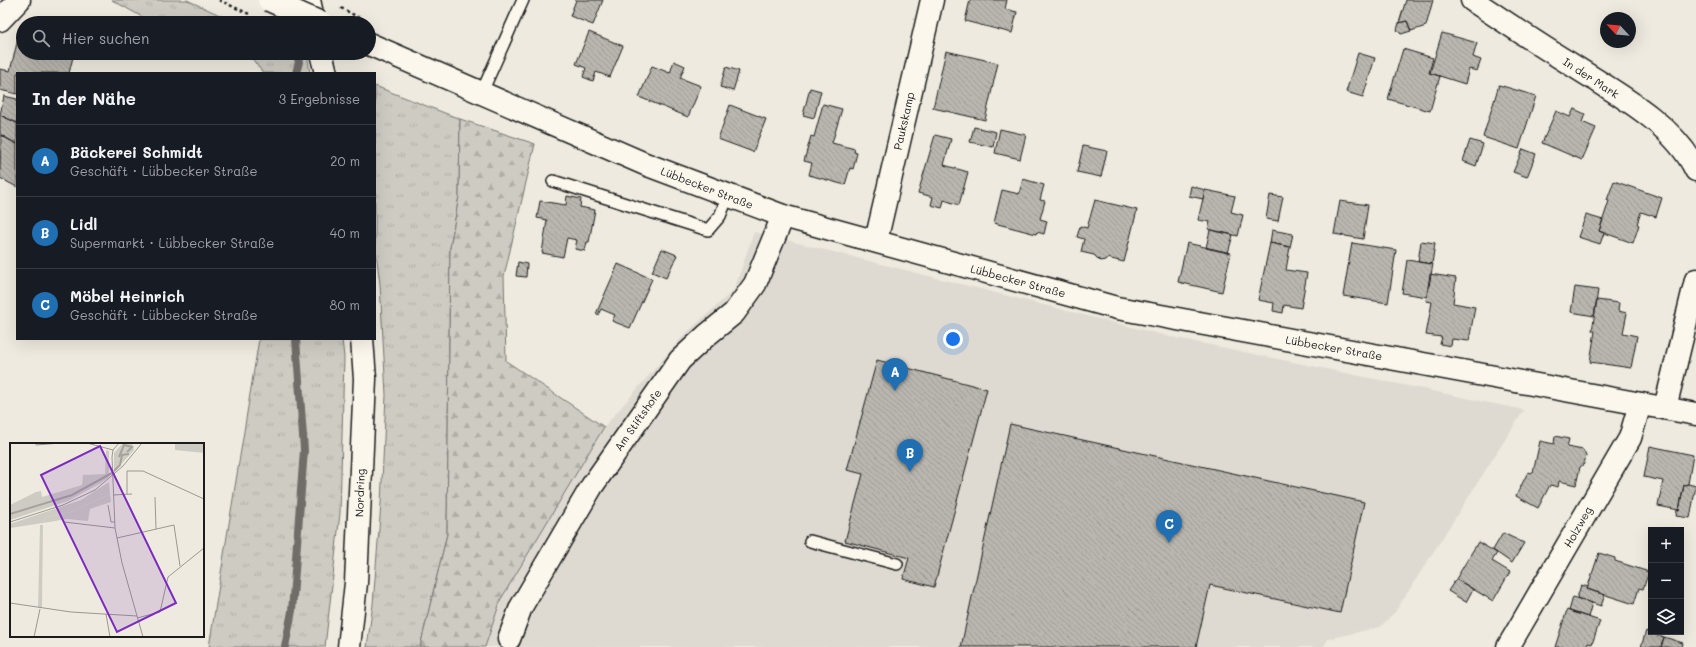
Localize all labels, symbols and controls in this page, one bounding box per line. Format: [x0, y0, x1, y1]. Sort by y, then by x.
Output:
north arrow [1600, 12, 1636, 48]
search box [16, 16, 376, 60]
icon: search [30, 27, 52, 49]
text: Hier suchen [62, 28, 149, 48]
street label: In der Mark [1560, 54, 1622, 101]
text: In der Nähe [32, 87, 136, 109]
text: 3 Ergebnisse [279, 90, 360, 107]
street label: Paukskamp [890, 90, 918, 151]
text: Bäckerei Schmidt [70, 142, 203, 162]
text: A [40, 152, 50, 169]
text: 20 m [330, 152, 360, 169]
text: Geschäft · Lübbecker Straße [70, 162, 258, 179]
street label: Lübbecker Straße [659, 163, 756, 212]
text: Lidl [70, 214, 97, 234]
text: B [41, 224, 49, 241]
text: 40 m [330, 224, 360, 241]
text: Supermarkt · Lübbecker Straße [70, 234, 274, 251]
street label: Lübbecker Straße [969, 261, 1068, 300]
text: Möbel Heinrich [70, 286, 184, 306]
text: C [40, 296, 50, 313]
text: 80 m [330, 296, 360, 313]
text: Geschäft · Lübbecker Straße [70, 306, 258, 323]
your location [943, 329, 963, 349]
street label: Lübbecker Straße [1285, 332, 1384, 363]
pin: A [882, 358, 908, 391]
street label: Am Stiftshofe [611, 386, 665, 454]
pin: B [897, 439, 923, 472]
inset map [10, 443, 204, 637]
street label: Nordring [351, 468, 368, 517]
street label: Holzweg [1560, 504, 1595, 550]
pin: C [1156, 510, 1182, 543]
map controls [1648, 527, 1684, 635]
button: + [1648, 527, 1684, 563]
button: − [1648, 563, 1684, 599]
button: layers [1648, 599, 1684, 635]

